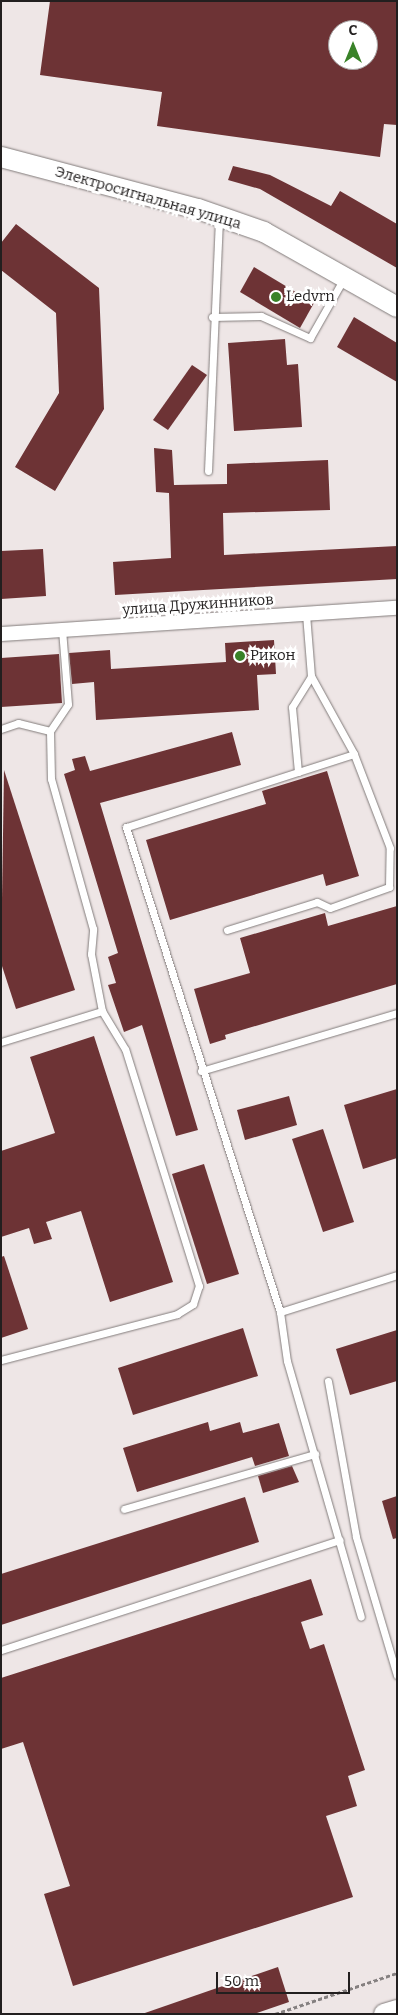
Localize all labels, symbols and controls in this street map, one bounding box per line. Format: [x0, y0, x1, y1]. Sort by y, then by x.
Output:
north arrow [328, 20, 378, 70]
text: С [349, 22, 357, 39]
street label: Электросигнальная улица [53, 163, 243, 233]
place label: Ledvrn [286, 288, 335, 306]
marker: Ledvrn [270, 291, 282, 303]
street label: улица Дружинников [122, 591, 274, 619]
place label: Рикон [250, 647, 296, 665]
marker: Рикон [234, 650, 246, 662]
scale bar [218, 1962, 352, 1994]
text: 50 m [224, 1972, 259, 1990]

